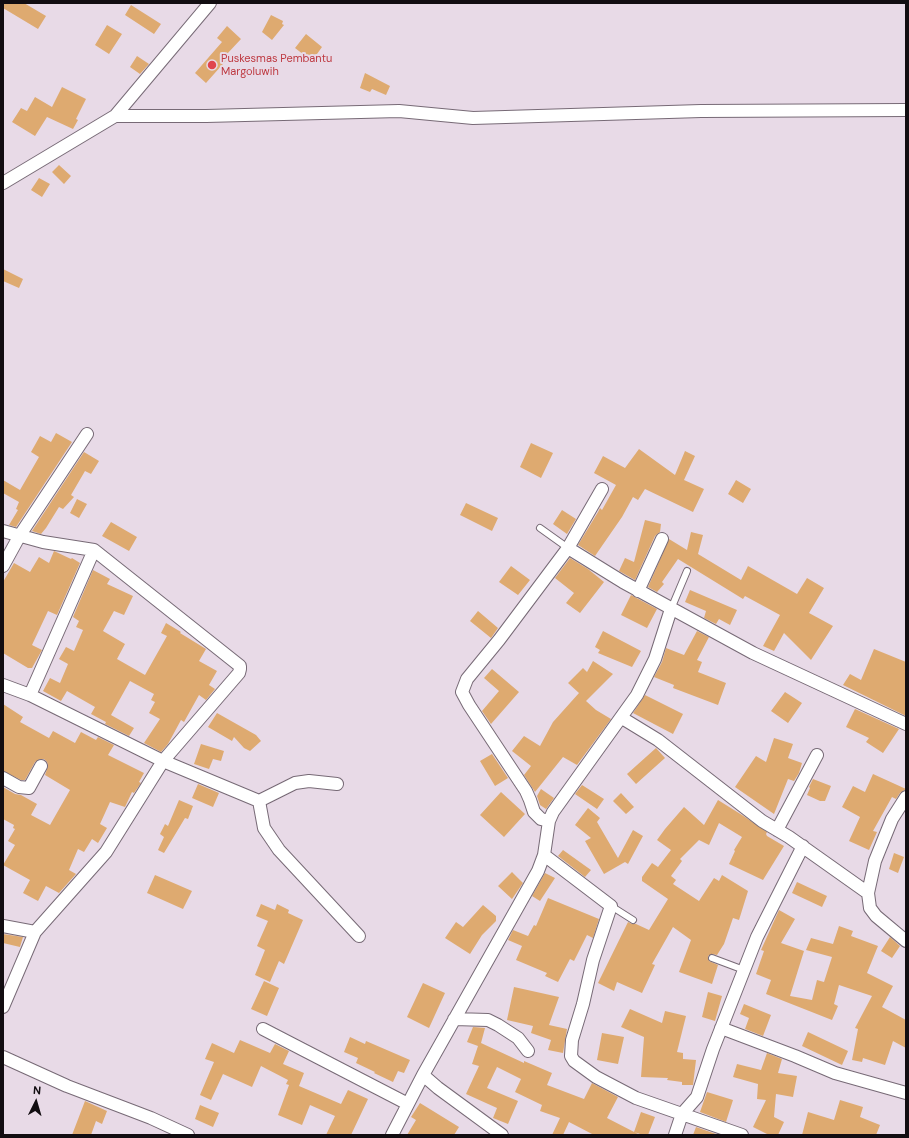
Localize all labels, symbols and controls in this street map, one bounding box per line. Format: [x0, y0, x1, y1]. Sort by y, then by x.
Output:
place label: Puskesmas Pembantu Margoluwih [221, 52, 332, 78]
marker: Puskesmas Pembantu Margoluwih [206, 59, 218, 71]
north arrow [16, 1082, 56, 1122]
text: N [32, 1083, 42, 1097]

